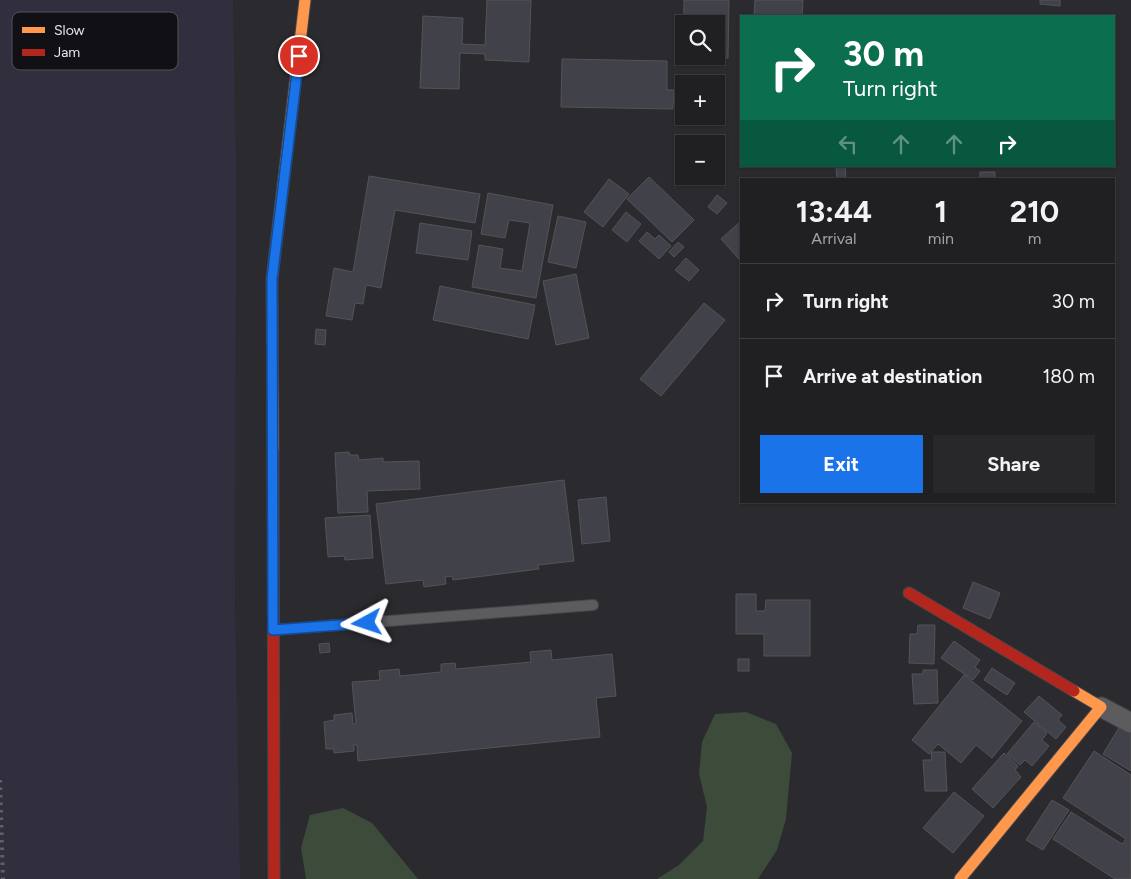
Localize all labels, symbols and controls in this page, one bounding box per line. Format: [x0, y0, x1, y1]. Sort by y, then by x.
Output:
legend [12, 12, 178, 70]
map controls [675, 15, 725, 185]
button: search [675, 15, 725, 65]
text: Slow [54, 22, 85, 39]
text: 30 m [843, 33, 924, 75]
pin [278, 35, 320, 77]
icon: right [760, 35, 825, 100]
icon: arrive [285, 42, 313, 70]
text: Jam [54, 44, 80, 61]
button: + [675, 75, 725, 125]
text: Turn right [843, 75, 938, 102]
icon: left [834, 130, 862, 158]
icon: ahead [887, 130, 915, 158]
icon: ahead [940, 130, 968, 158]
icon: right [993, 130, 1021, 158]
button: − [675, 135, 725, 185]
text: 13:44 [796, 193, 872, 230]
text: 1 [935, 193, 947, 230]
text: 210 [1010, 193, 1059, 230]
text: Arrival [811, 229, 856, 248]
text: min [928, 229, 954, 248]
text: m [1028, 229, 1041, 248]
icon: right [760, 287, 788, 315]
text: Turn right [803, 290, 889, 313]
text: 30 m [1052, 290, 1095, 313]
icon: arrive [760, 362, 788, 390]
text: Arrive at destination [803, 365, 982, 388]
text: 180 m [1042, 365, 1095, 388]
button: Exit [760, 435, 923, 493]
button: Share [933, 435, 1095, 493]
position arrow [340, 596, 392, 648]

